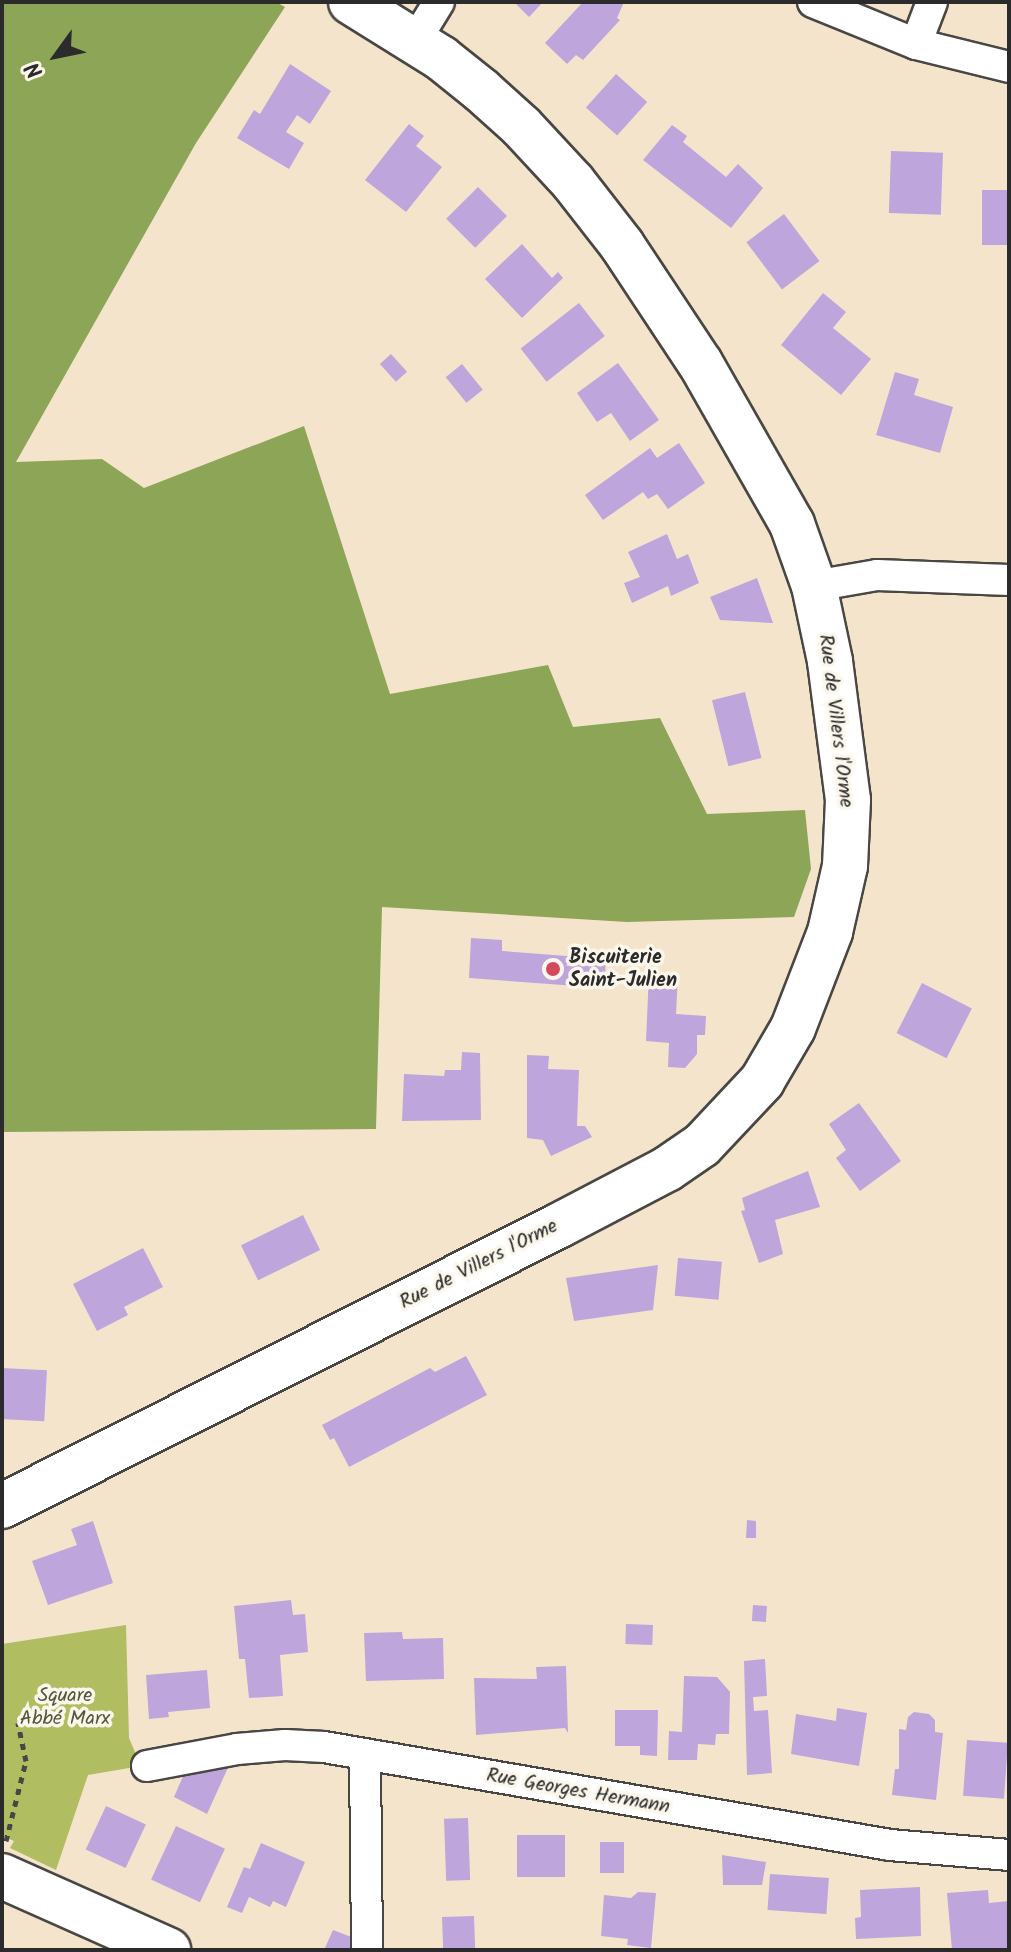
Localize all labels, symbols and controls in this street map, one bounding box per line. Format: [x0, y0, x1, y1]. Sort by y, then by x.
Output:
north arrow [16, 16, 96, 96]
text: N [17, 54, 54, 85]
street label: Rue de Villers l'Orme [812, 633, 858, 809]
place label: Biscuiterie Saint-Julien [569, 946, 677, 993]
marker: Biscuiterie Saint-Julien [544, 960, 562, 978]
street label: Rue de Villers l'Orme [396, 1215, 562, 1315]
park label: Square Abbé Marx [20, 1685, 110, 1732]
street label: Rue Georges Hermann [484, 1764, 672, 1820]

